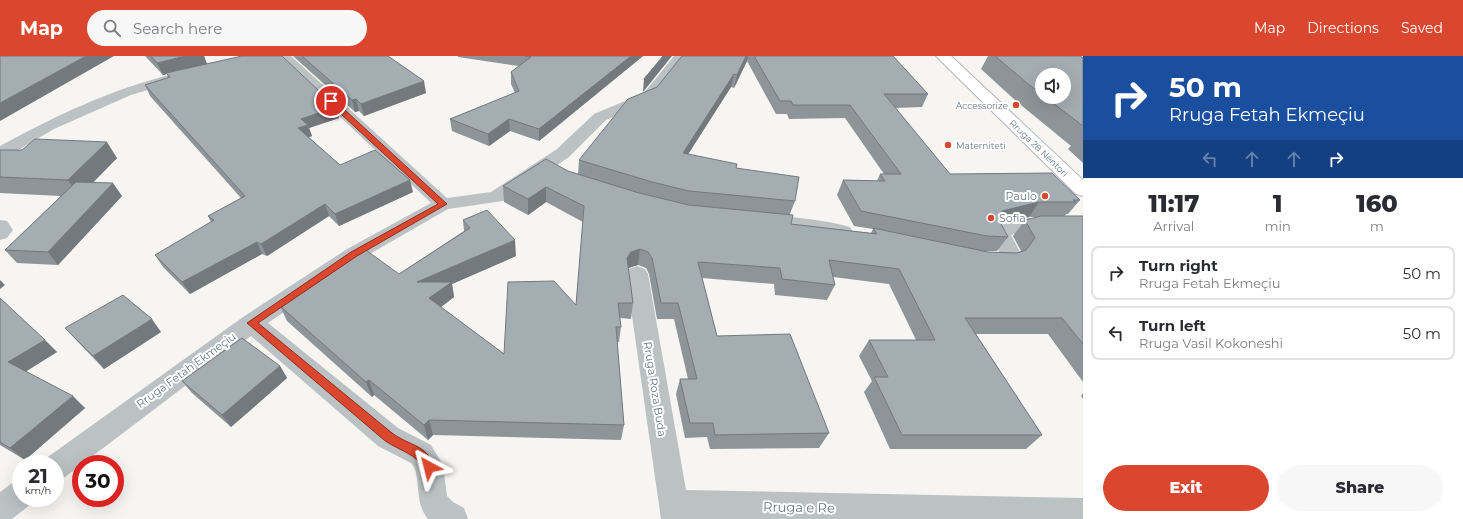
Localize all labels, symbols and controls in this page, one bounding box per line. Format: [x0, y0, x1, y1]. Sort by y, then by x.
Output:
search box [87, 10, 367, 46]
text: Map [20, 17, 63, 40]
icon: search [101, 17, 123, 39]
text: Search here [133, 19, 222, 38]
text: Map [1254, 19, 1285, 37]
text: Directions [1307, 19, 1379, 37]
text: Saved [1401, 19, 1443, 37]
map controls [1035, 68, 1071, 104]
button: sound [1035, 68, 1071, 104]
text: 50 m [1169, 70, 1242, 104]
icon: right [1103, 72, 1155, 124]
pin [314, 84, 348, 118]
icon: arrive [320, 90, 342, 112]
place label: Accessorize [956, 100, 1009, 111]
marker: Accessorize [1011, 100, 1021, 110]
text: Rruga Fetah Ekmeçiu [1169, 104, 1365, 126]
street label: Rruga 28 Nëntori [1007, 117, 1071, 179]
marker: Materniteti [943, 140, 953, 150]
place label: Materniteti [956, 140, 1006, 151]
icon: left [1199, 148, 1221, 170]
icon: ahead [1241, 148, 1263, 170]
icon: ahead [1283, 148, 1305, 170]
icon: right [1325, 148, 1347, 170]
place label: Paulo [1006, 189, 1037, 203]
text: 11:17 [1148, 189, 1199, 218]
text: 1 [1273, 189, 1283, 218]
text: 160 [1356, 189, 1398, 218]
marker: Paulo [1040, 191, 1050, 201]
place label: Sofia [999, 211, 1026, 225]
marker: Sofia [986, 213, 996, 223]
text: Arrival [1153, 218, 1194, 234]
text: min [1265, 218, 1291, 234]
text: m [1370, 218, 1384, 234]
text: Turn right [1139, 256, 1218, 275]
icon: right [1105, 262, 1127, 284]
text: 50 m [1403, 264, 1441, 283]
text: Rruga Fetah Ekmeçiu [1139, 275, 1281, 291]
text: Turn left [1139, 316, 1206, 335]
icon: left [1105, 322, 1127, 344]
text: 50 m [1403, 324, 1441, 343]
street label: Rruga Fetah Ekmeçiu [133, 329, 239, 411]
text: Rruga Vasil Kokoneshi [1139, 335, 1283, 351]
street label: Rruga Roza Buda [641, 340, 669, 438]
position arrow [408, 446, 450, 488]
speed limit sign: 30 [72, 455, 124, 507]
text: 21 [28, 464, 48, 488]
button: Exit [1103, 465, 1269, 511]
button: Share [1277, 465, 1443, 511]
text: km/h [25, 484, 51, 497]
street label: Rruga e Re [763, 498, 835, 516]

